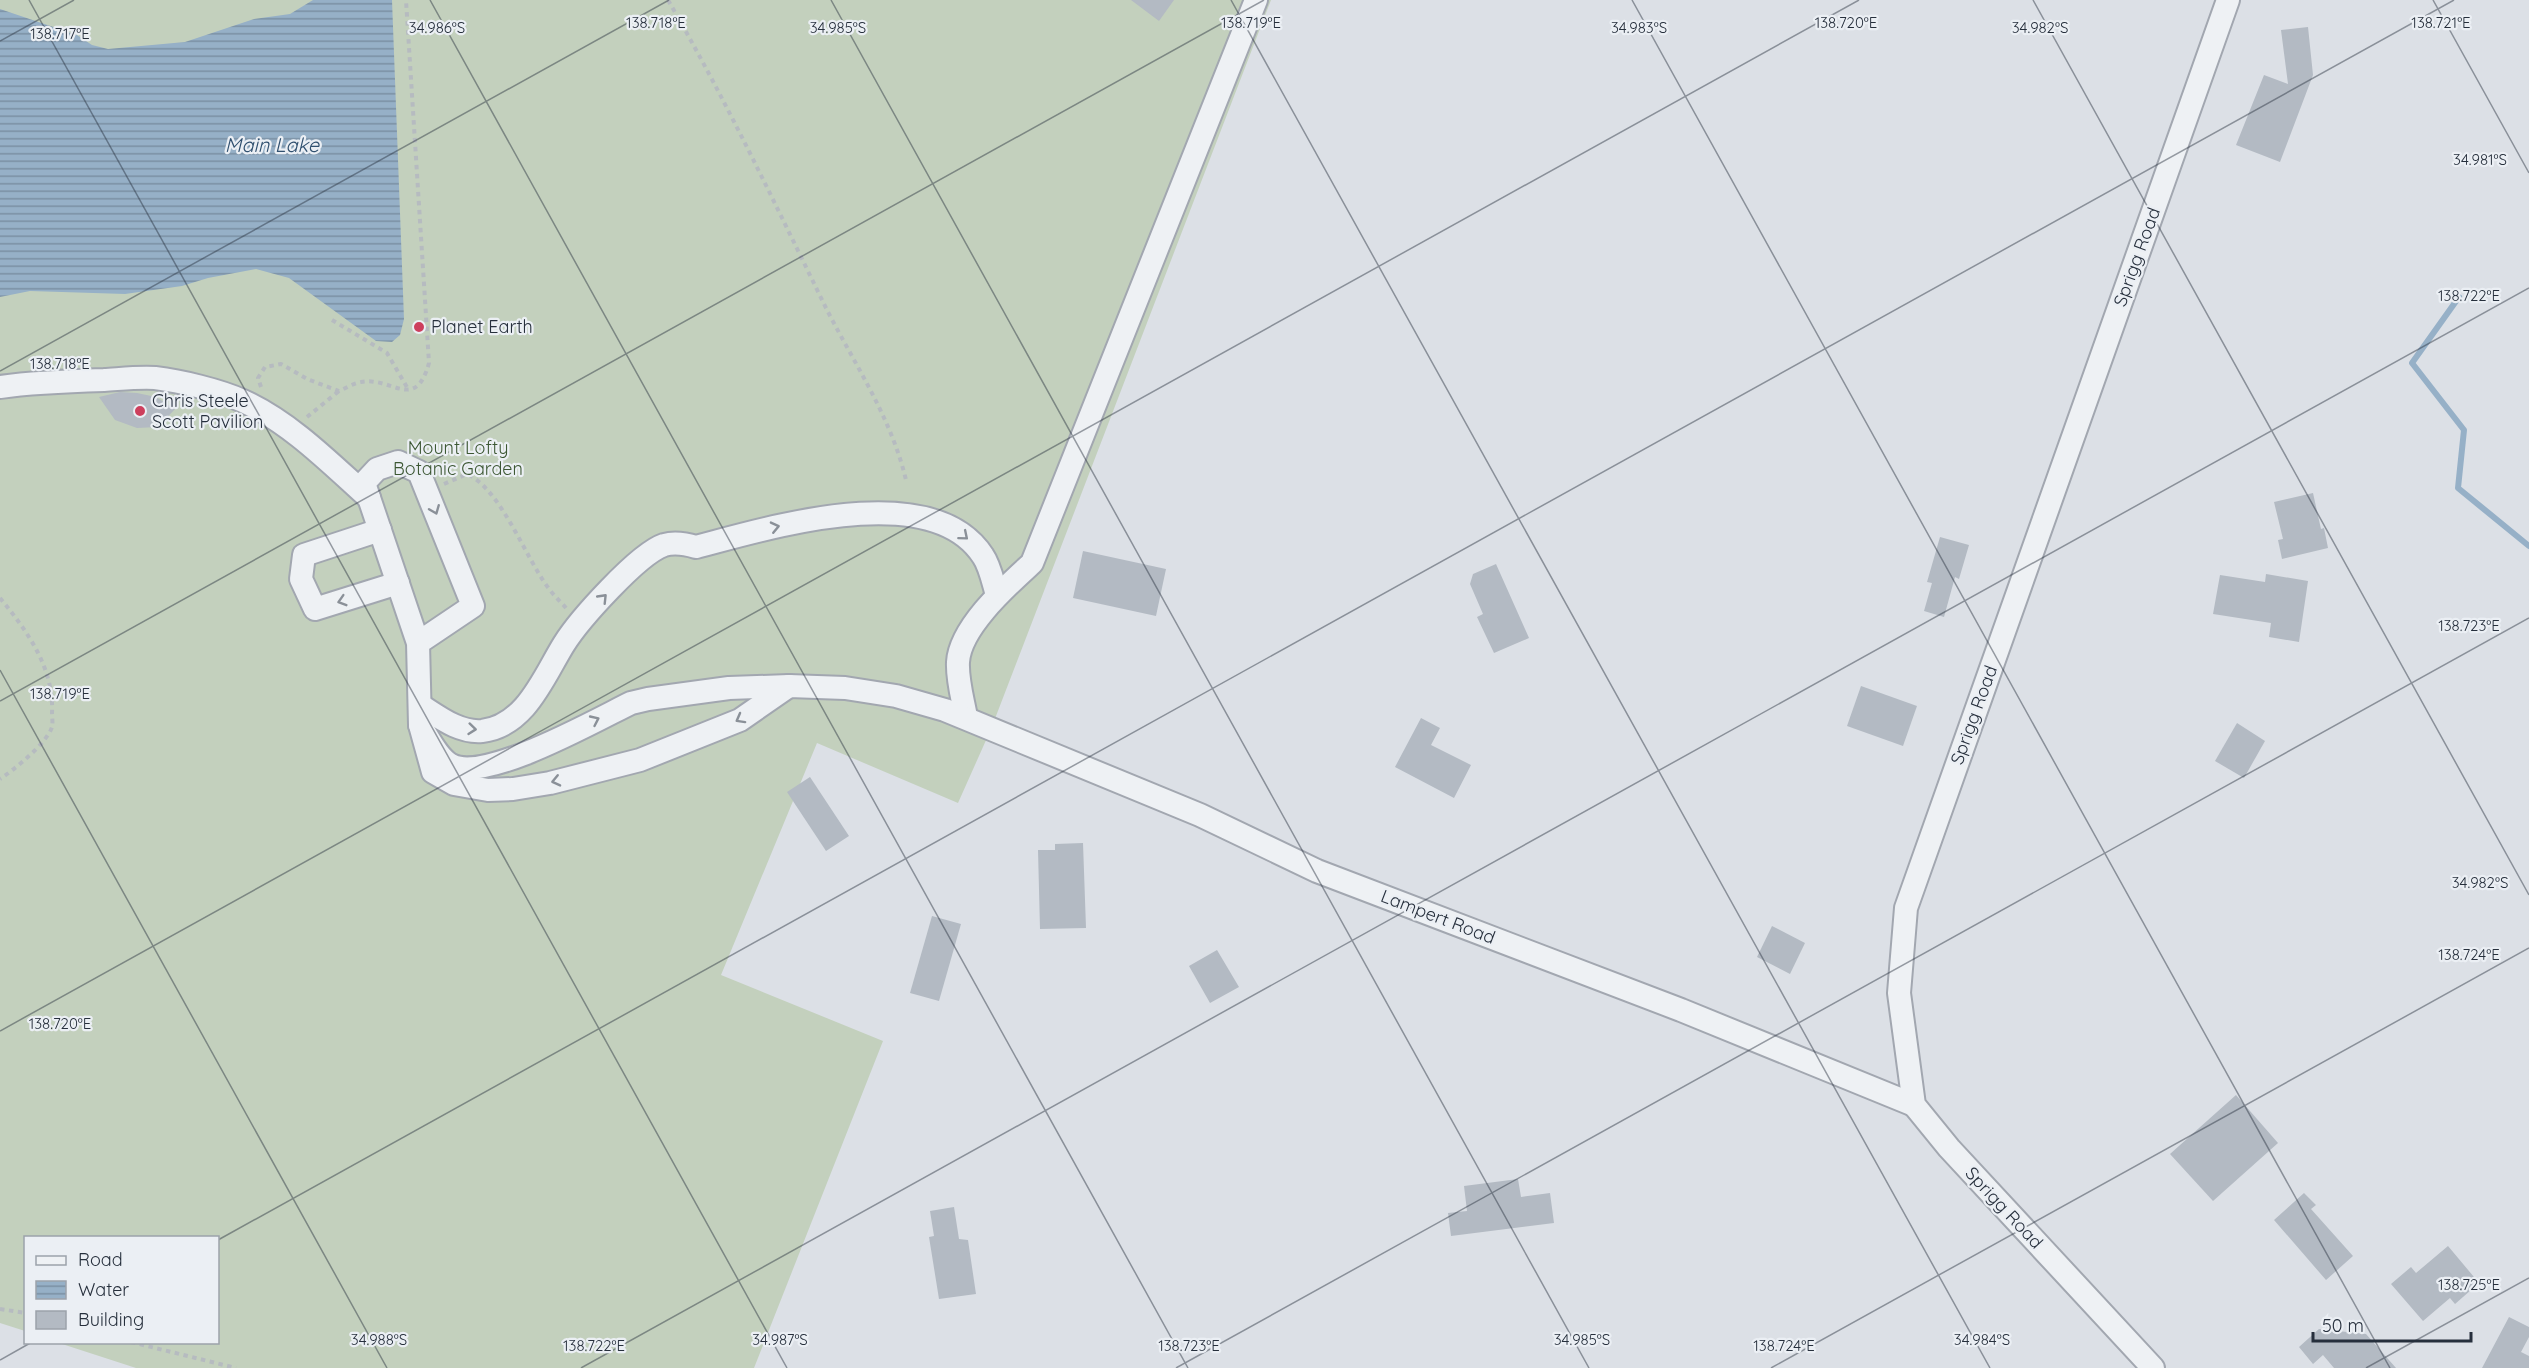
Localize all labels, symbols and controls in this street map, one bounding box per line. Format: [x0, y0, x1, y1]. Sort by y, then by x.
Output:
text: 138.718°E [626, 13, 686, 32]
text: 138.719°E [1221, 13, 1281, 32]
text: 138.720°E [1815, 13, 1877, 32]
text: 138.721°E [2411, 13, 2471, 32]
text: 34.986°S [409, 18, 465, 37]
text: 34.985°S [810, 18, 866, 37]
text: 34.983°S [1611, 18, 1667, 37]
text: 34.982°S [2012, 18, 2068, 37]
text: 138.717°E [30, 24, 90, 43]
water label: Main Lake [225, 132, 320, 157]
text: 34.981°S [2453, 150, 2507, 169]
street label: Sprigg Road [2108, 204, 2165, 310]
text: 138.722°E [2438, 286, 2500, 305]
place label: Planet Earth [431, 315, 533, 338]
marker: Planet Earth [412, 320, 426, 334]
text: 138.718°E [30, 354, 90, 373]
place label: Chris Steele Scott Pavilion [152, 389, 263, 433]
marker: Chris Steele Scott Pavilion [133, 404, 147, 418]
park label: Mount Lofty Botanic Garden [393, 436, 523, 480]
one-way arrow [428, 504, 440, 515]
one-way arrow [770, 522, 780, 535]
one-way arrow [957, 529, 968, 540]
one-way arrow [337, 594, 348, 606]
one-way arrow [596, 594, 607, 605]
text: 138.723°E [2438, 616, 2500, 635]
street label: Sprigg Road [1945, 662, 2002, 768]
text: 138.719°E [30, 684, 90, 703]
one-way arrow [736, 712, 746, 723]
one-way arrow [589, 715, 600, 727]
one-way arrow [468, 723, 477, 735]
one-way arrow [551, 774, 561, 787]
text: 34.982°S [2452, 873, 2508, 892]
street label: Lampert Road [1378, 884, 1499, 949]
text: 138.724°E [2438, 945, 2500, 964]
text: 138.720°E [29, 1014, 91, 1033]
street label: Sprigg Road [1961, 1162, 2048, 1253]
legend [24, 1236, 219, 1344]
text: Road [78, 1248, 123, 1271]
text: 138.725°E [2438, 1275, 2500, 1294]
text: Water [78, 1278, 129, 1301]
scale bar [2313, 1305, 2470, 1343]
text: Building [78, 1308, 144, 1331]
text: 50 m [2322, 1314, 2364, 1337]
text: 34.988°S [351, 1330, 407, 1349]
text: 34.987°S [752, 1330, 808, 1349]
text: 34.985°S [1554, 1330, 1610, 1349]
text: 34.984°S [1954, 1330, 2010, 1349]
text: 138.722°E [563, 1336, 625, 1355]
text: 138.723°E [1158, 1336, 1220, 1355]
text: 138.724°E [1753, 1336, 1815, 1355]

